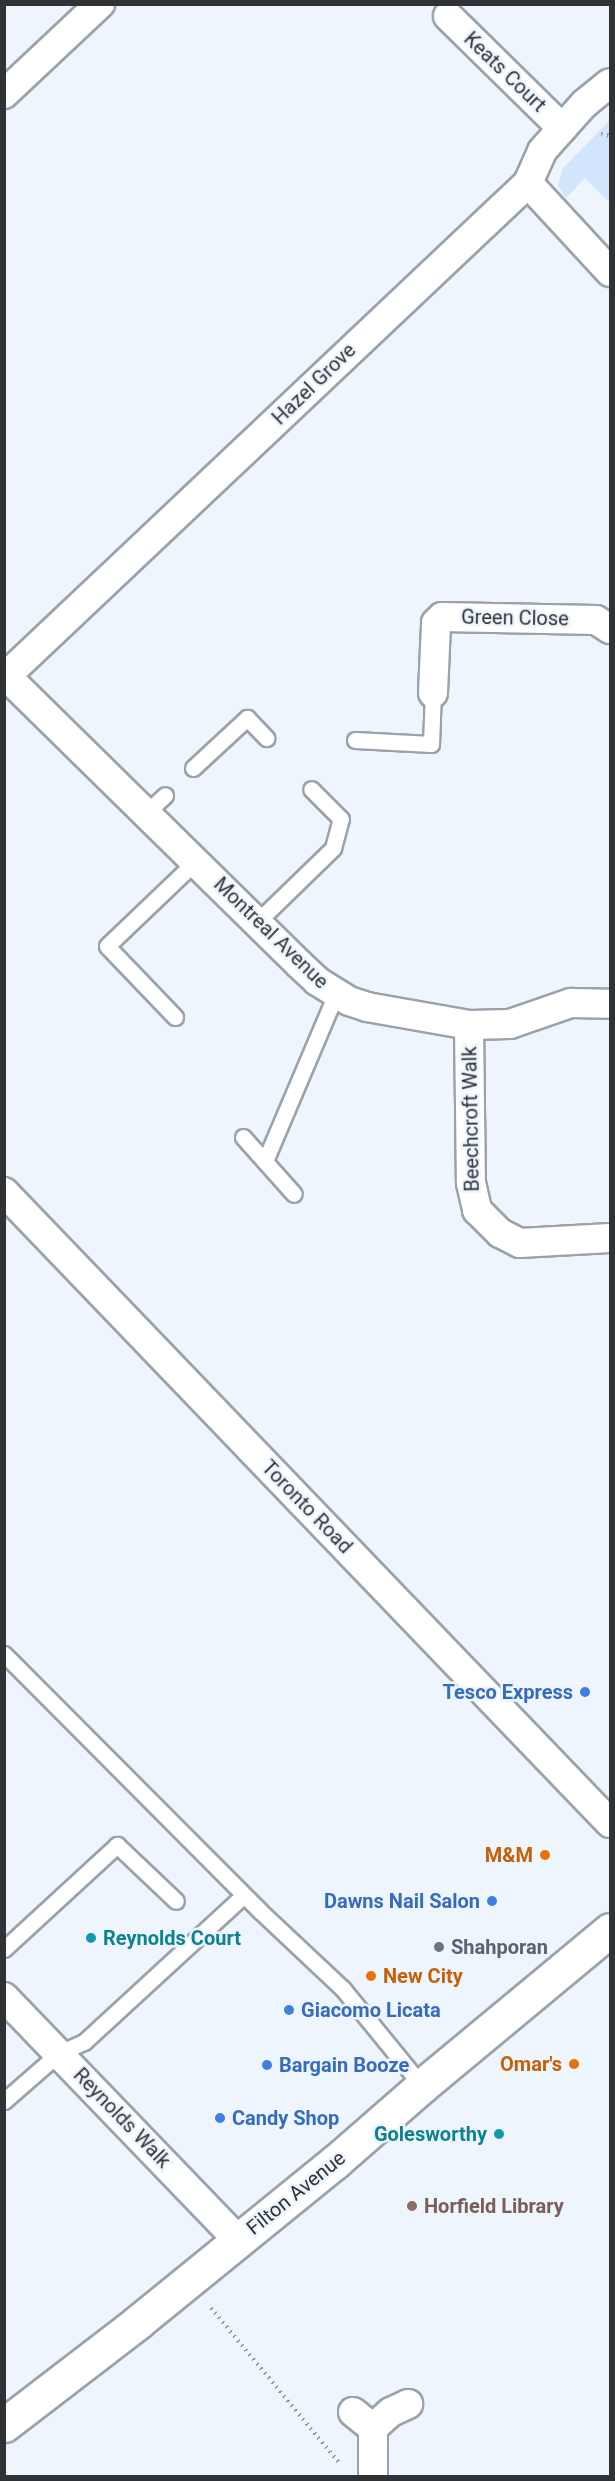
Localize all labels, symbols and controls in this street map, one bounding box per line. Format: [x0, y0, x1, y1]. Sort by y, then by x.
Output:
street label: Keats Court [459, 27, 551, 117]
street label: Hazel Grove [267, 338, 361, 430]
street label: Green Close [461, 605, 569, 631]
street label: Montreal Avenue [209, 872, 333, 994]
street label: Beechcroft Walk [458, 1046, 484, 1192]
street label: Toronto Road [257, 1456, 357, 1558]
place label: Tesco Express [443, 1680, 573, 1704]
marker: Tesco Express [578, 1685, 592, 1699]
place label: M&M [485, 1843, 533, 1867]
marker: M&M [538, 1848, 552, 1862]
place label: Dawns Nail Salon [324, 1889, 480, 1913]
marker: Dawns Nail Salon [485, 1894, 499, 1908]
place label: Reynolds Court [103, 1926, 241, 1950]
marker: Reynolds Court [84, 1931, 98, 1945]
place label: Shahporan [451, 1935, 548, 1959]
marker: Shahporan [432, 1940, 446, 1954]
place label: New City [383, 1964, 463, 1988]
marker: New City [364, 1969, 378, 1983]
place label: Giacomo Licata [301, 1998, 441, 2022]
marker: Giacomo Licata [282, 2003, 296, 2017]
place label: Omar's [500, 2052, 562, 2076]
place label: Bargain Booze [279, 2053, 409, 2077]
marker: Omar's [567, 2057, 581, 2071]
marker: Bargain Booze [260, 2058, 274, 2072]
street label: Reynolds Walk [68, 2063, 176, 2173]
place label: Candy Shop [232, 2106, 339, 2130]
marker: Candy Shop [213, 2111, 227, 2125]
place label: Golesworthy [374, 2122, 487, 2146]
marker: Golesworthy [492, 2127, 506, 2141]
street label: Filton Avenue [242, 2146, 350, 2240]
place label: Horfield Library [424, 2194, 564, 2218]
marker: Horfield Library [405, 2199, 419, 2213]

